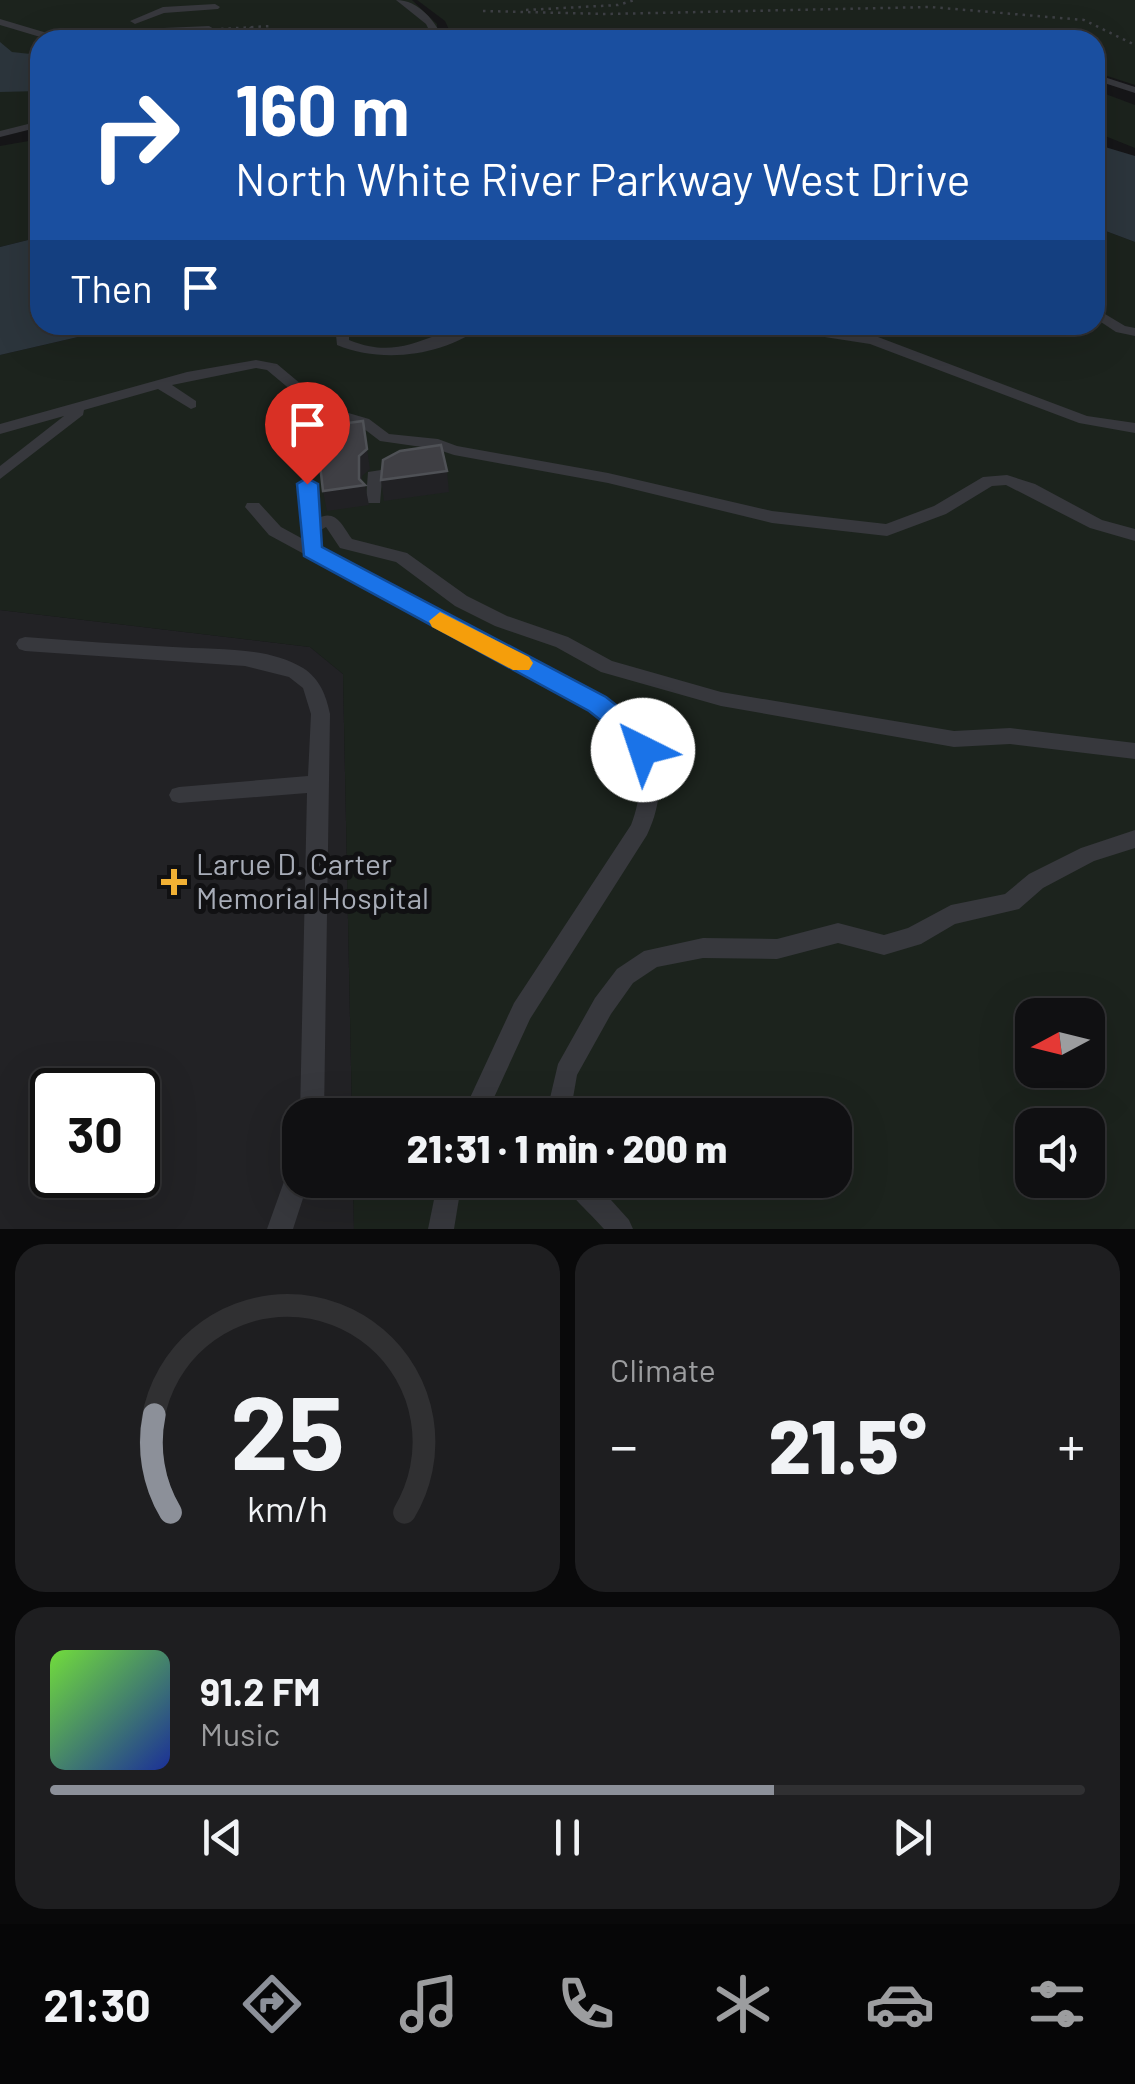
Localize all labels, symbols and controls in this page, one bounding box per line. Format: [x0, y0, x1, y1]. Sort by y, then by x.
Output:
text: 160 m [235, 66, 410, 150]
icon: right [70, 70, 200, 200]
text: North White River Parkway West Drive [235, 151, 970, 205]
icon: arrive [173, 260, 228, 315]
text: Then [70, 265, 153, 311]
pin [265, 382, 350, 485]
icon: arrive [280, 397, 335, 452]
position arrow [591, 698, 695, 802]
place label: Larue D. Carter Memorial Hospital [196, 845, 429, 915]
marker: Larue D. Carter Memorial Hospital [161, 869, 187, 895]
north arrow [1015, 998, 1105, 1088]
map controls [1015, 998, 1105, 1198]
speed limit sign: 30 [30, 1068, 160, 1198]
button: sound [1015, 1108, 1105, 1198]
text: 21:31 · 1 min · 200 m [407, 1125, 727, 1171]
text: Climate [610, 1350, 716, 1388]
text: 25 [230, 1366, 345, 1491]
text: 21.5° [768, 1399, 927, 1489]
text: − [610, 1411, 638, 1477]
text: + [1057, 1411, 1085, 1477]
text: km/h [247, 1486, 328, 1529]
text: 91.2 FM [200, 1668, 320, 1714]
text: Music [200, 1714, 280, 1752]
icon: previous [195, 1810, 250, 1865]
icon: pause [540, 1810, 595, 1865]
icon: next [885, 1810, 940, 1865]
icon: directions [237, 1969, 307, 2039]
icon: music [394, 1969, 464, 2039]
icon: phone [551, 1969, 621, 2039]
icon: climate [708, 1969, 778, 2039]
icon: car [865, 1969, 935, 2039]
icon: filters [1022, 1969, 1092, 2039]
text: 21:30 [43, 1977, 151, 2031]

